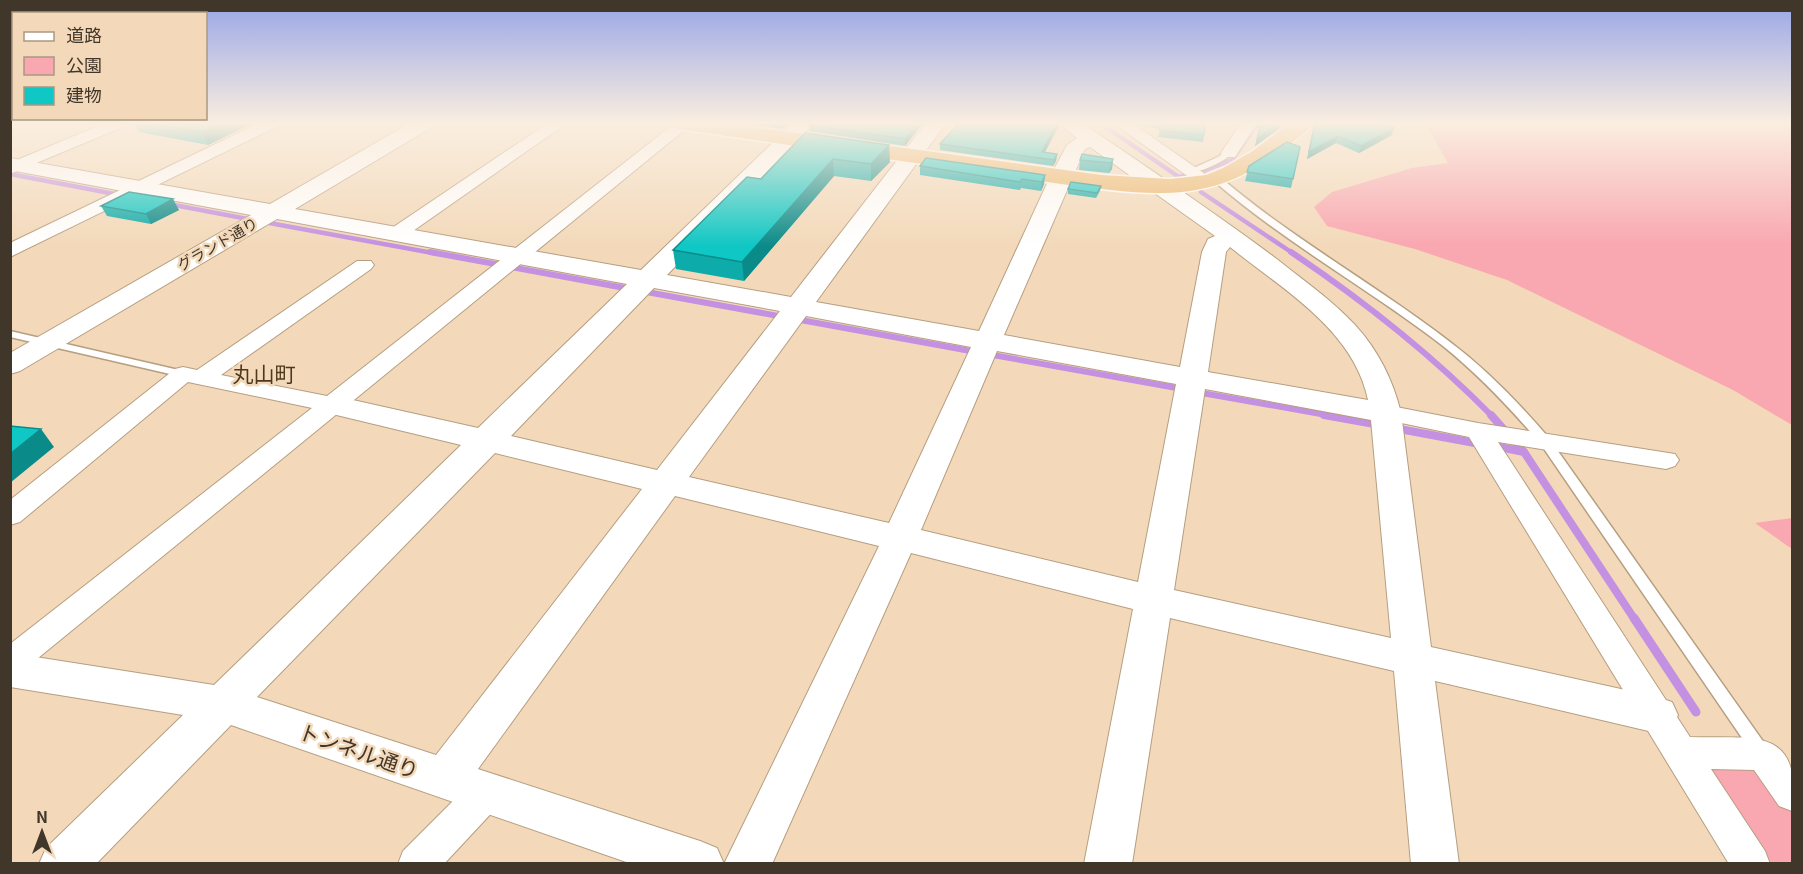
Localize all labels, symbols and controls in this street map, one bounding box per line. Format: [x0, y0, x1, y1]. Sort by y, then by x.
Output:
legend [12, 12, 207, 120]
text: 道路 [66, 21, 102, 47]
text: 公園 [66, 51, 102, 77]
text: 建物 [66, 81, 102, 107]
street label: グランド通り [173, 211, 261, 275]
district label: 丸山町 [233, 358, 296, 388]
street label: トンネル通り [295, 715, 423, 785]
north arrow [12, 802, 72, 862]
text: N [36, 804, 48, 828]

